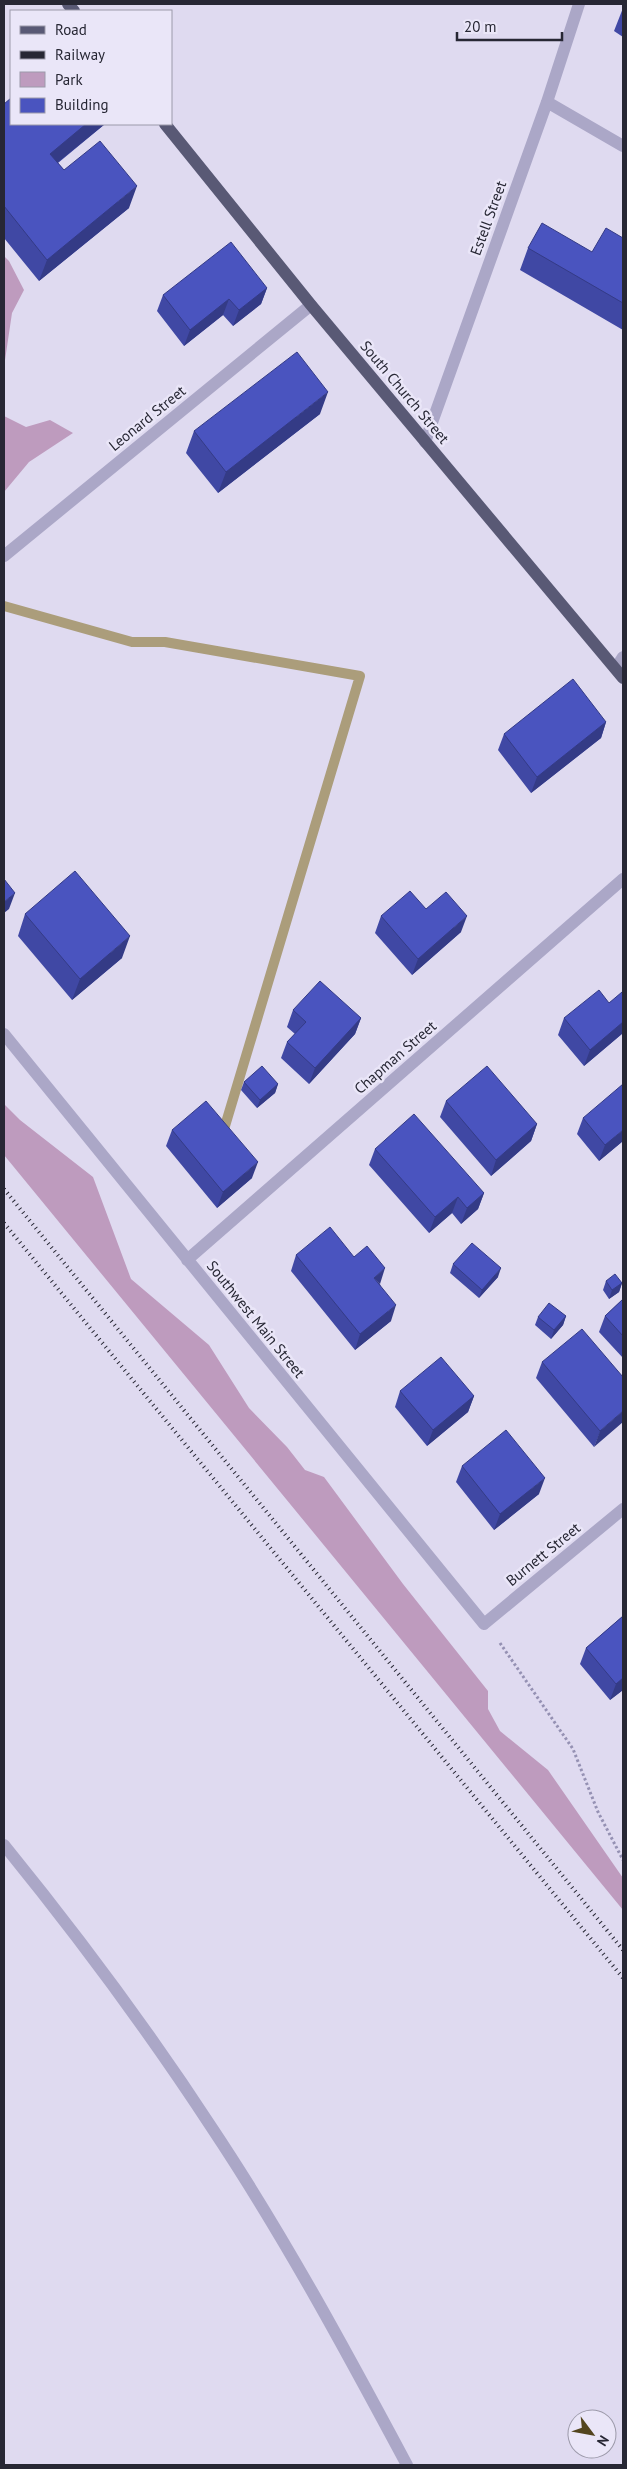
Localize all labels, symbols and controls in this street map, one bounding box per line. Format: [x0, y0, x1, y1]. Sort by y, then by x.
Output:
legend [10, 10, 172, 125]
scale bar [457, 10, 562, 42]
text: 20 m [464, 17, 497, 36]
text: Road [55, 20, 87, 39]
text: Railway [55, 45, 105, 64]
text: Park [55, 70, 83, 89]
text: Building [55, 95, 109, 114]
street label: Estell Street [466, 178, 510, 258]
street label: South Church Street [356, 337, 454, 447]
street label: Leonard Street [105, 381, 189, 455]
street label: Chapman Street [350, 1016, 440, 1098]
street label: Southwest Main Street [203, 1257, 309, 1381]
street label: Burnett Street [502, 1518, 584, 1590]
north arrow [567, 2409, 617, 2459]
text: N [593, 2432, 613, 2450]

